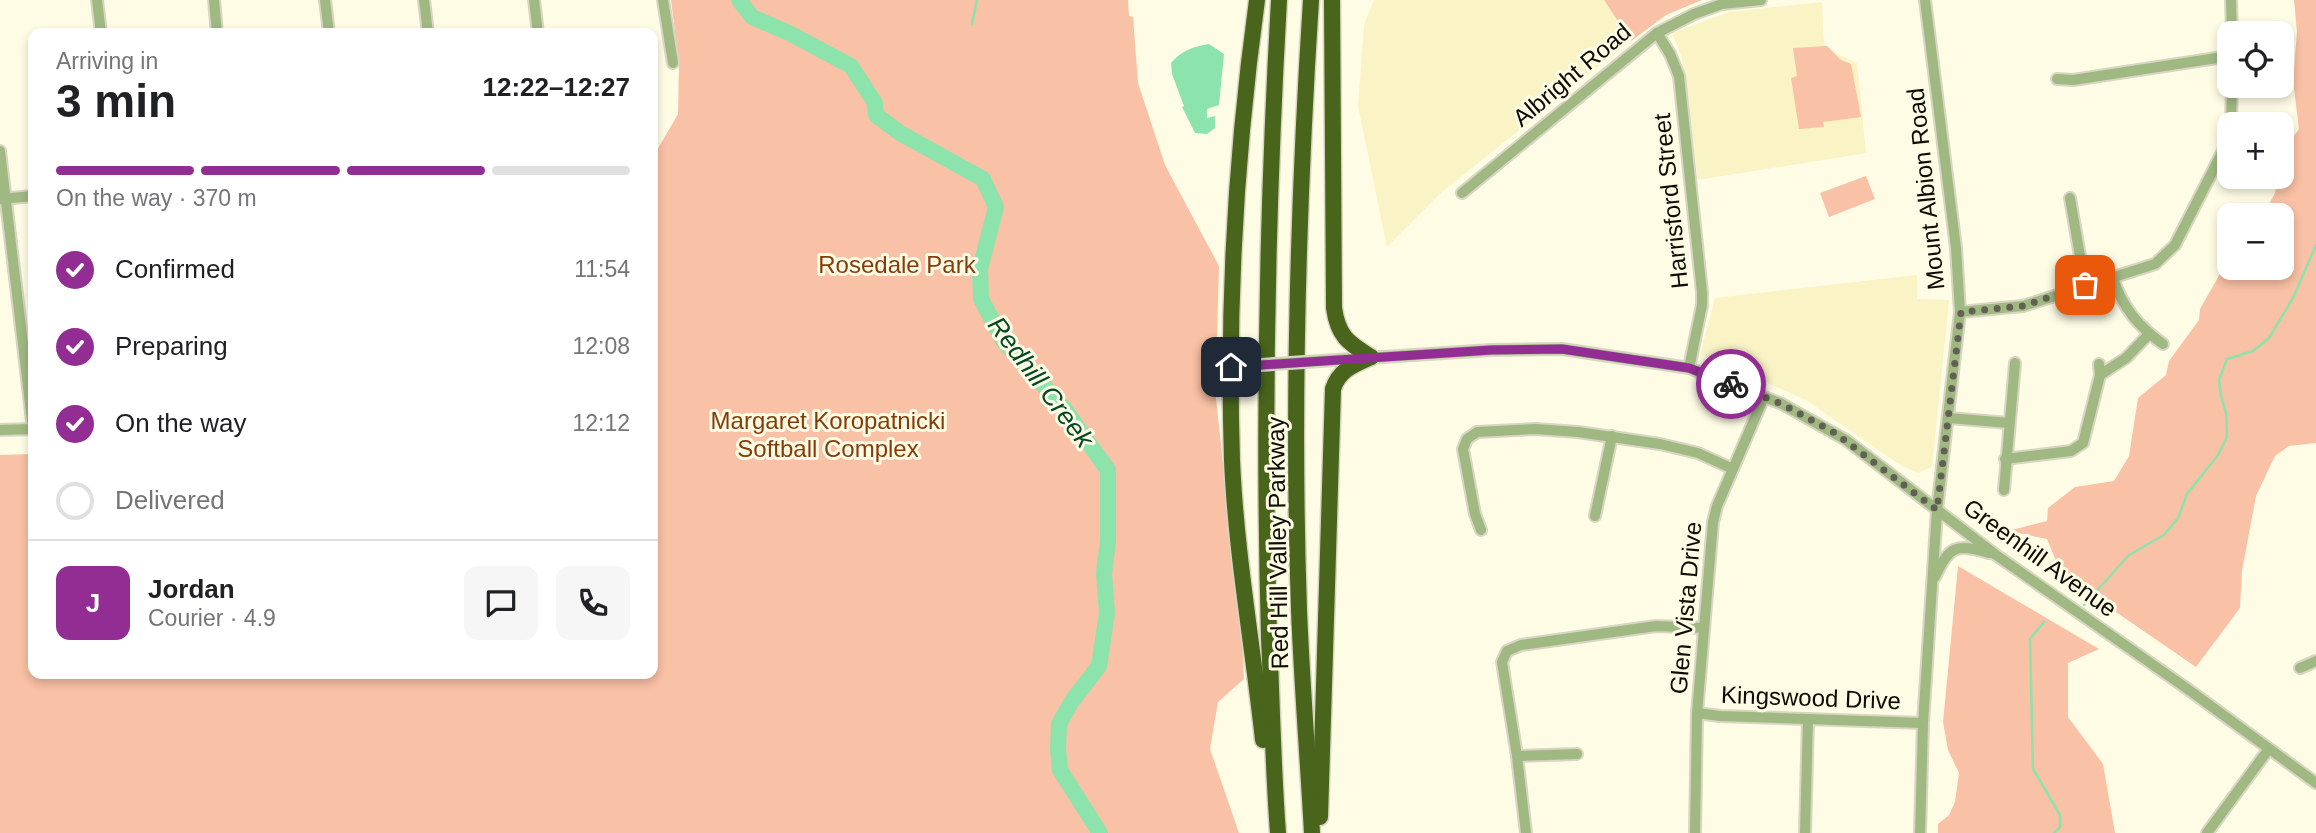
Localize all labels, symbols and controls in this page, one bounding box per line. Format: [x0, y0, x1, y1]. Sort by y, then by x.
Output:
street label: Albright Road [1507, 18, 1636, 132]
map controls [2217, 21, 2294, 280]
button: locate [2217, 21, 2294, 98]
text: Arriving in [56, 48, 158, 74]
text: 12:22–12:27 [483, 72, 630, 102]
text: 3 min [56, 75, 176, 127]
street label: Mount Albion Road [1901, 87, 1950, 291]
street label: Harrisford Street [1648, 112, 1693, 290]
button: + [2217, 112, 2294, 189]
text: On the way · 370 m [56, 185, 257, 211]
button: − [2217, 203, 2294, 280]
icon: check [56, 251, 94, 289]
park label: Rosedale Park [818, 251, 977, 278]
text: Confirmed [115, 254, 235, 284]
pin [2055, 255, 2115, 315]
text: 11:54 [574, 256, 630, 282]
icon: bag [2066, 266, 2104, 304]
water label: Redhill Creek [982, 311, 1101, 455]
icon: check [56, 328, 94, 366]
text: Preparing [115, 331, 228, 361]
text: 12:08 [572, 333, 630, 359]
pin [1201, 337, 1261, 397]
icon: home [1212, 348, 1250, 386]
courier [1696, 349, 1766, 419]
icon: bike [1712, 365, 1750, 403]
icon: check [56, 405, 94, 443]
park label: Margaret Koropatnicki Softball Complex [711, 407, 945, 462]
text: On the way [115, 408, 247, 438]
text: 12:12 [572, 410, 630, 436]
street label: Red Hill Valley Parkway [1262, 416, 1293, 670]
text: Delivered [115, 485, 225, 515]
street label: Greenhill Avenue [1959, 493, 2122, 622]
street label: Glen Vista Drive [1665, 521, 1706, 695]
button: chat [464, 566, 538, 640]
button: phone [556, 566, 630, 640]
text: Jordan [148, 574, 235, 604]
text: J [86, 588, 100, 618]
text: Courier · 4.9 [148, 605, 276, 631]
street label: Kingswood Drive [1721, 681, 1901, 714]

